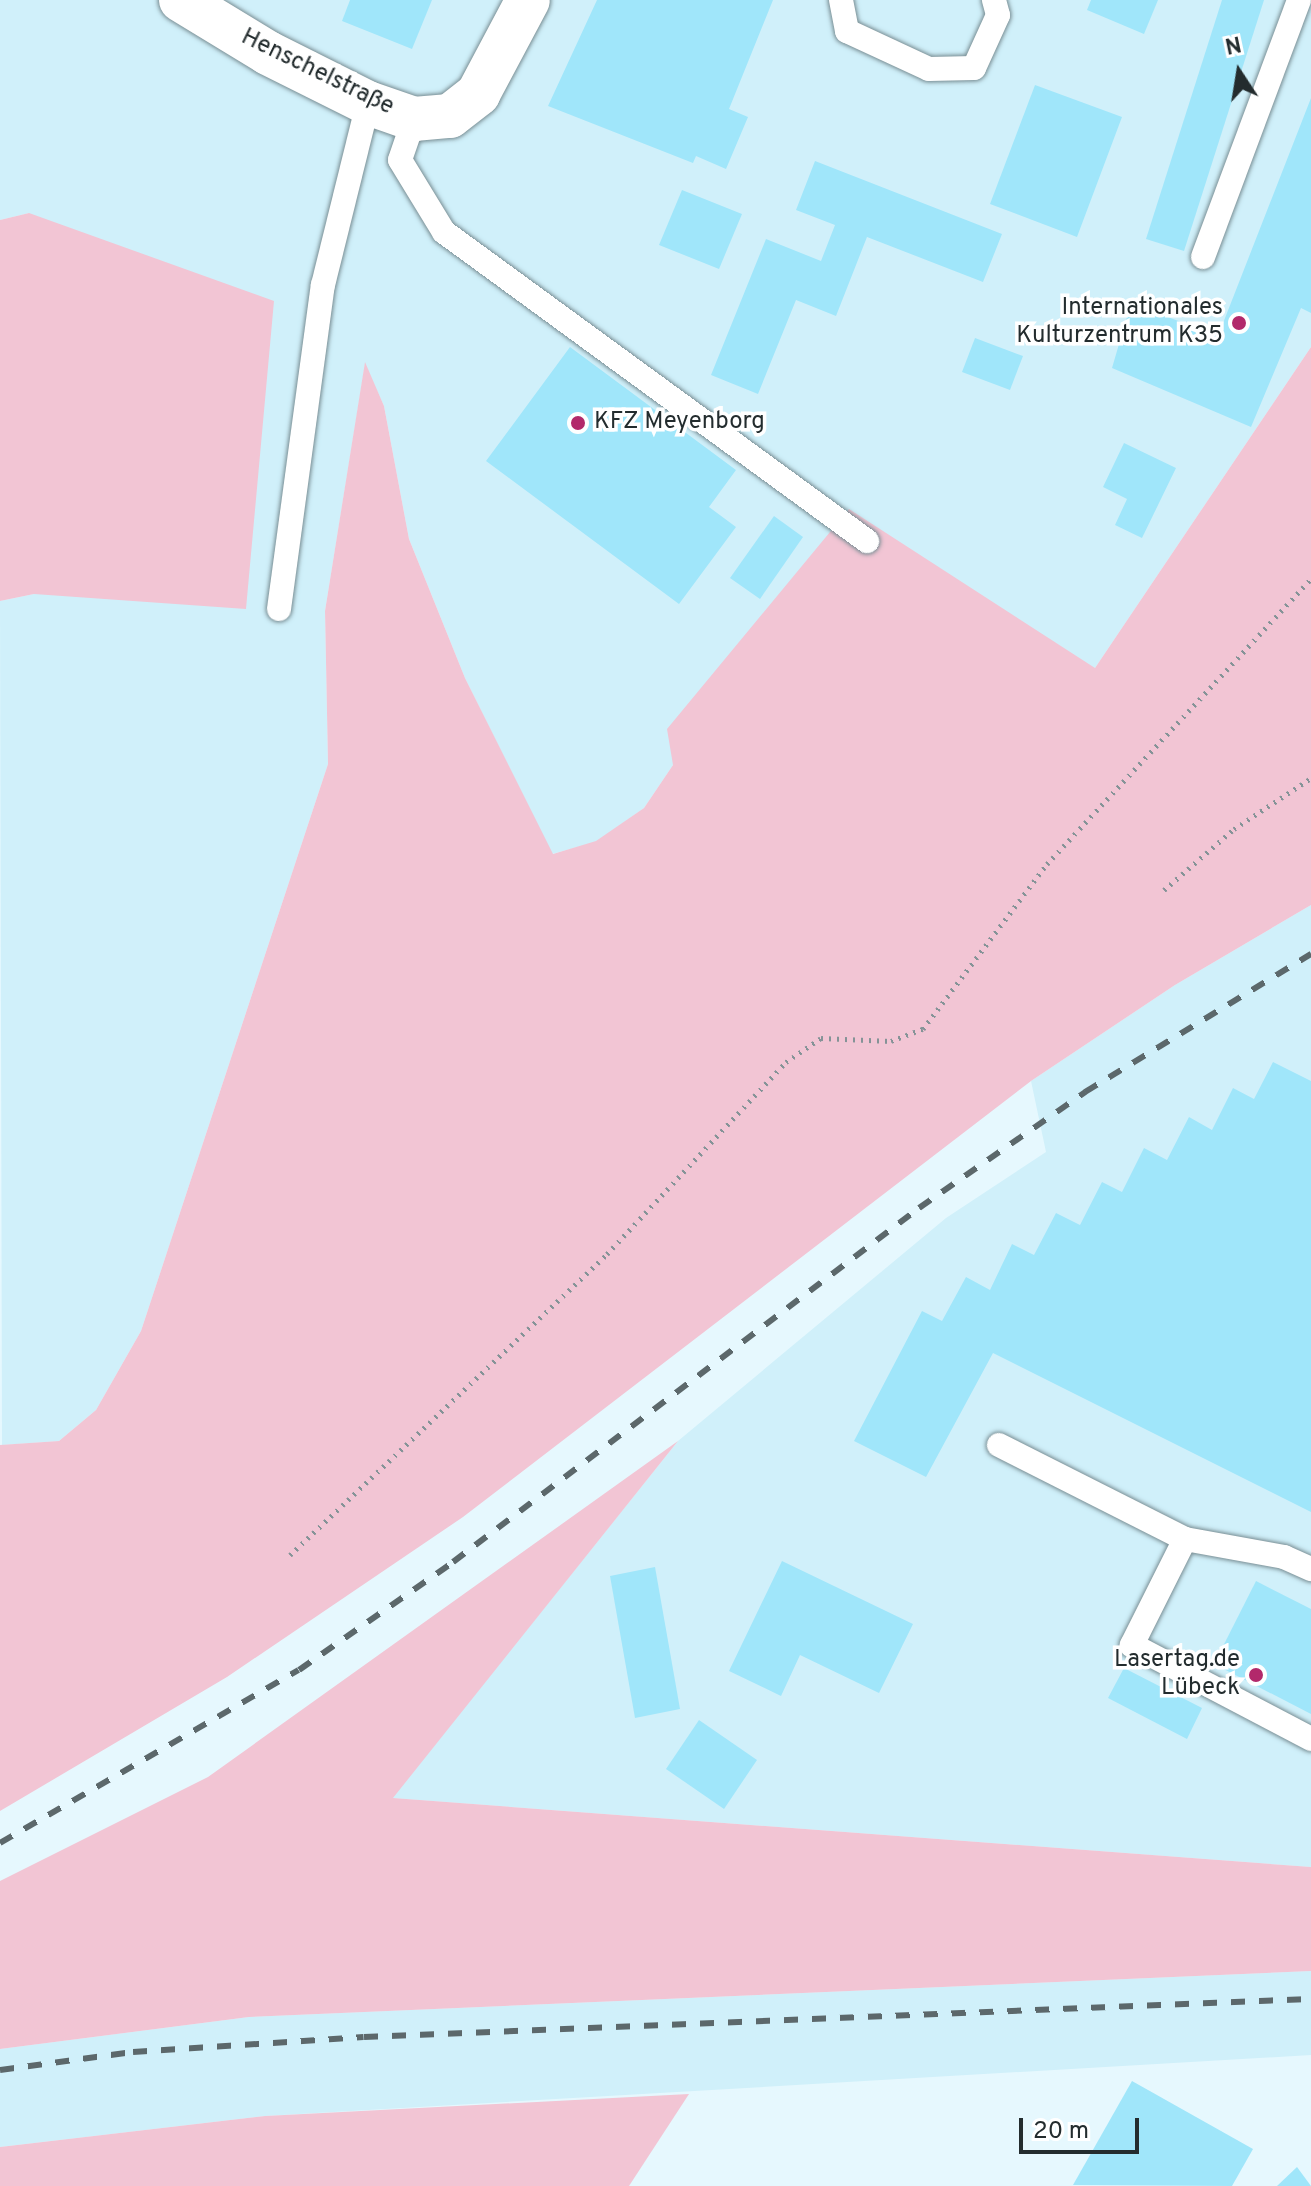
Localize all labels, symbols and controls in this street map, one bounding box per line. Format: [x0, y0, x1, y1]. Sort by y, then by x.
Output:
street label: Henschelstraße [236, 24, 398, 122]
north arrow [1199, 32, 1279, 112]
text: N [1223, 33, 1244, 63]
place label: Internationales Kulturzentrum K35 [1016, 295, 1223, 351]
marker: Internationales Kulturzentrum K35 [1230, 314, 1248, 332]
place label: KFZ Meyenborg [594, 409, 765, 437]
marker: KFZ Meyenborg [569, 414, 587, 432]
place label: Lasertag.de Lübeck [1114, 1647, 1240, 1703]
marker: Lasertag.de Lübeck [1247, 1666, 1265, 1684]
scale bar [1023, 2102, 1143, 2152]
text: 20 m [1033, 2117, 1089, 2147]

